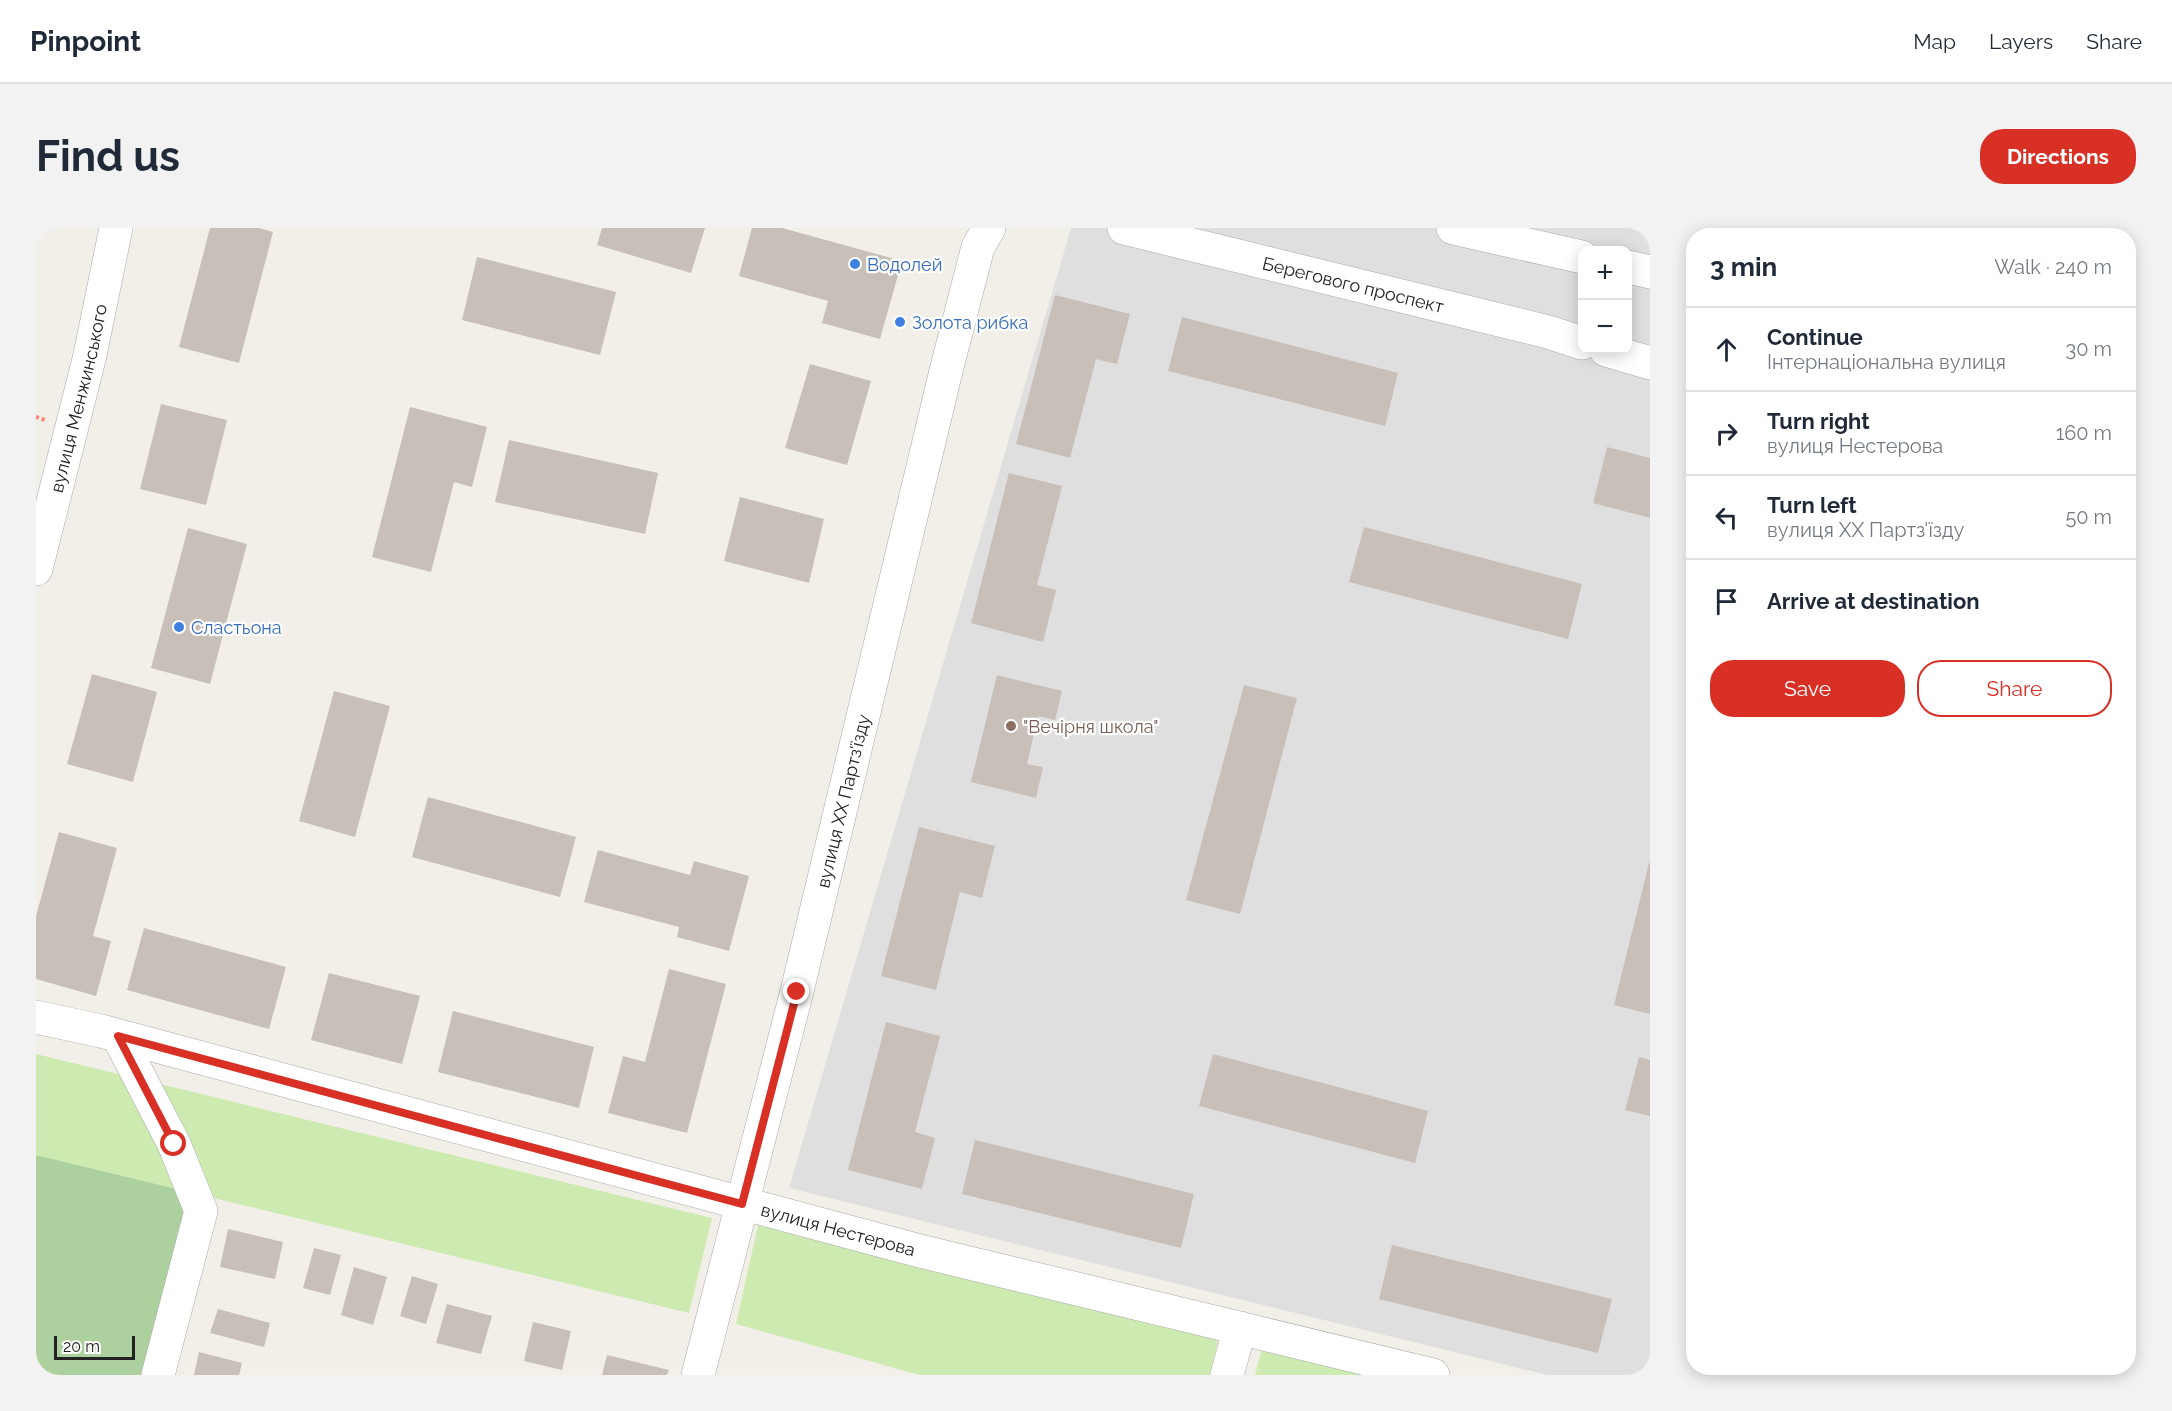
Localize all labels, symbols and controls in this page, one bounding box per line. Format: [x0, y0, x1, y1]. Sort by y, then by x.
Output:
text: Pinpoint [30, 25, 141, 58]
text: Map [1913, 29, 1956, 54]
text: Layers [1989, 29, 2053, 54]
text: Share [2086, 29, 2142, 54]
button: Directions [1980, 129, 2136, 184]
text: Find us [36, 132, 180, 181]
map controls [1578, 246, 1632, 354]
button: + [1578, 246, 1632, 300]
street label: Берегового проспект [1261, 252, 1446, 317]
text: 3 min [1710, 252, 1777, 282]
place label: Водолей [867, 254, 942, 275]
text: Walk · 240 m [1994, 255, 2112, 279]
marker: Водолей [848, 257, 862, 271]
button: − [1578, 300, 1632, 354]
street label: вулиця Менжинського [45, 302, 111, 495]
place label: Золота рибка [912, 312, 1028, 333]
marker: Золота рибка [893, 315, 907, 329]
text: Continue [1767, 324, 1863, 350]
icon: ahead [1710, 333, 1743, 366]
text: 30 m [2066, 337, 2112, 361]
text: Інтернаціональна вулиця [1767, 350, 2006, 374]
text: Turn right [1767, 408, 1870, 434]
icon: right [1710, 417, 1743, 450]
text: 160 m [2056, 421, 2112, 445]
text: вулиця Нестерова [1767, 434, 1943, 458]
text: Turn left [1767, 492, 1857, 518]
icon: left [1710, 501, 1743, 534]
text: 50 m [2065, 505, 2112, 529]
text: вулиця XX Партз'їзду [1767, 518, 1964, 542]
icon: arrive [1710, 585, 1743, 618]
text: Arrive at destination [1767, 588, 1980, 614]
place label: Сластьона [191, 617, 282, 638]
marker: Сластьона [172, 620, 186, 634]
button: Save [1710, 660, 1905, 717]
button: Share [1917, 660, 2112, 717]
street label: вулиця XX Партз'їзду [812, 712, 874, 890]
place label: "Вечірня школа" [1023, 716, 1159, 737]
marker: "Вечірня школа" [1004, 719, 1018, 733]
route end [783, 978, 809, 1004]
route start [160, 1130, 186, 1156]
street label: вулиця Нестерова [759, 1198, 918, 1260]
scale bar [54, 1333, 135, 1360]
text: 20 m [63, 1337, 100, 1356]

